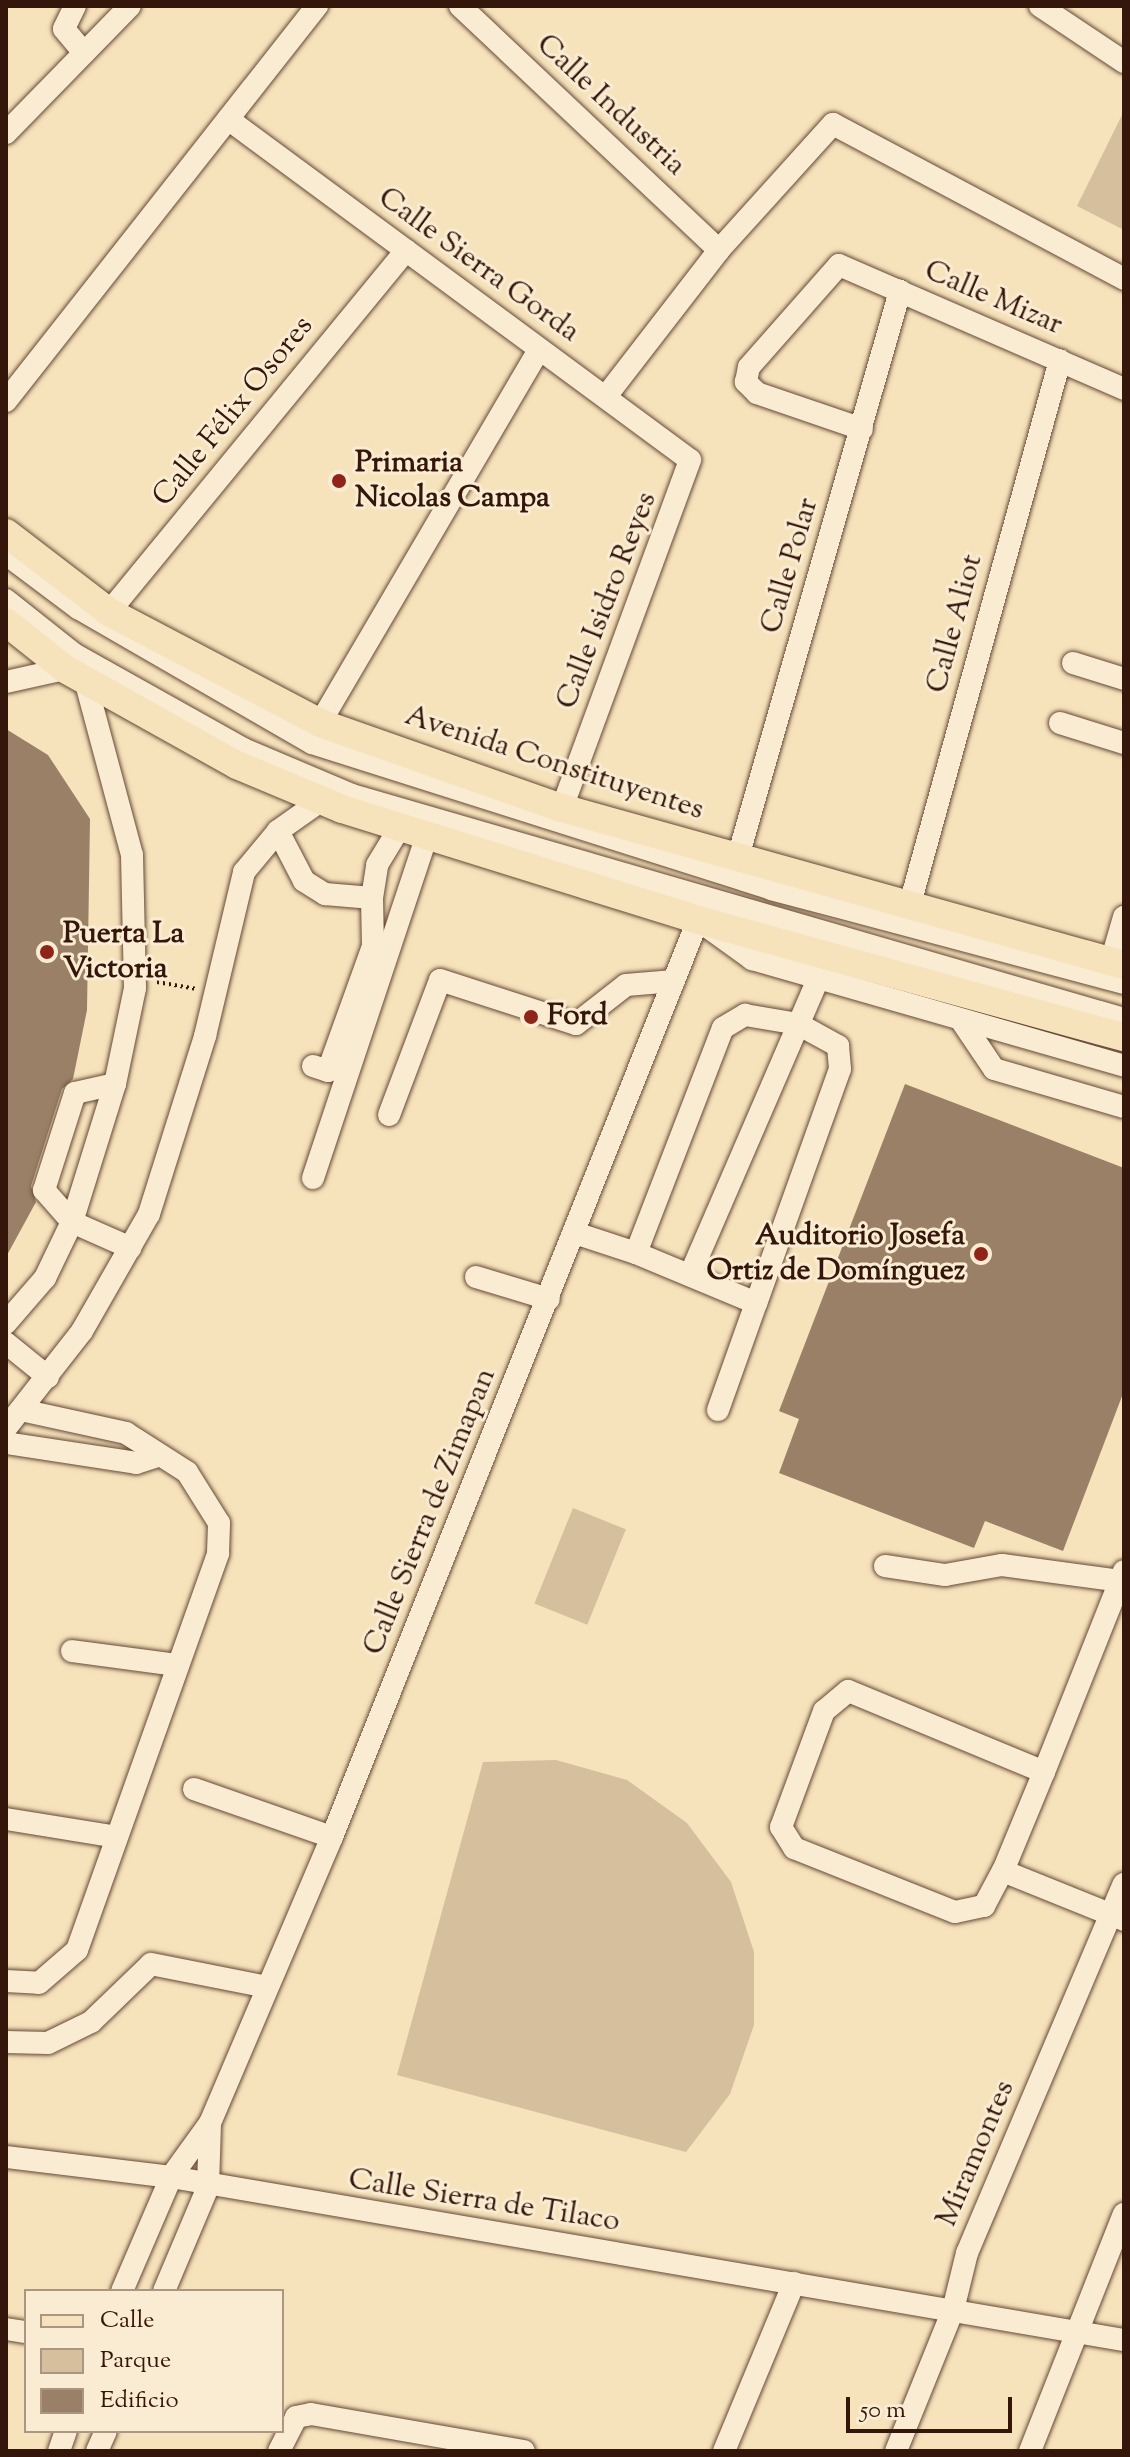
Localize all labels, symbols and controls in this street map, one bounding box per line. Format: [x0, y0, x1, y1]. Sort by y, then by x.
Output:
street label: Calle Industria [528, 28, 692, 184]
street label: Calle Sierra Gorda [370, 181, 586, 351]
street label: Calle Mizar [919, 254, 1067, 344]
street label: Calle Félix Osores [146, 309, 322, 515]
place label: Primaria Nicolas Campa [355, 446, 550, 516]
marker: Primaria Nicolas Campa [330, 472, 348, 490]
street label: Calle Isidro Reyes [550, 487, 666, 715]
street label: Calle Polar [754, 494, 828, 638]
street label: Calle Aliot [920, 551, 992, 697]
street label: Avenida Constituyentes [400, 699, 708, 829]
place label: Puerta La Victoria [63, 917, 184, 988]
marker: Puerta La Victoria [38, 943, 56, 961]
place label: Ford [547, 999, 608, 1035]
marker: Ford [522, 1008, 540, 1026]
place label: Auditorio Josefa Ortiz de Domínguez [706, 1219, 965, 1290]
marker: Auditorio Josefa Ortiz de Domínguez [972, 1245, 990, 1263]
street label: Calle Sierra de Zimapan [357, 1363, 505, 1661]
street label: Miramontes [930, 2075, 1024, 2233]
street label: Calle Sierra de Tilaco [346, 2163, 622, 2241]
legend [24, 2289, 284, 2433]
text: Calle [100, 2304, 154, 2338]
text: Parque [100, 2344, 171, 2378]
scale bar [850, 2381, 1016, 2431]
text: Edificio [100, 2384, 179, 2418]
text: 50 m [860, 2394, 906, 2428]

